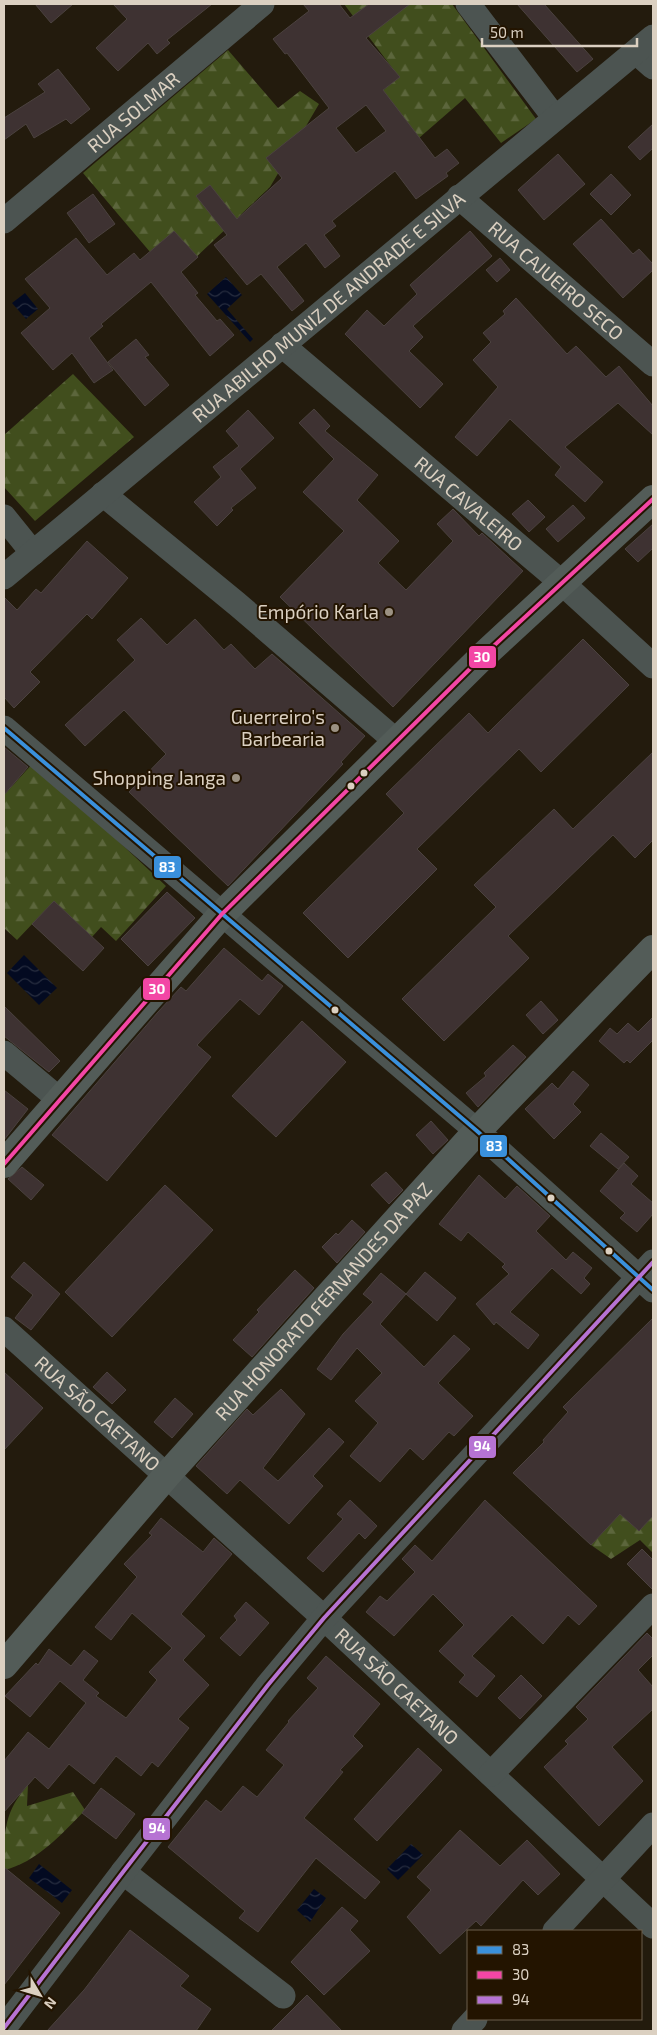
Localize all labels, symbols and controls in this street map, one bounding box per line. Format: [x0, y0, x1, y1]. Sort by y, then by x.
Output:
scale bar [482, 15, 637, 47]
text: 50 m [490, 23, 524, 41]
street label: RUA SOLMAR [82, 67, 184, 157]
street label: RUA ABILHO MUNIZ DE ANDRADE E SILVA [187, 187, 469, 427]
street label: RUA CAJUEIRO SECO [484, 216, 628, 344]
street label: RUA CAVALEIRO [410, 451, 528, 556]
place label: Empório Karla [257, 600, 379, 623]
marker: Empório Karla [383, 606, 395, 618]
line badge: 30 [468, 645, 497, 669]
text: 30 [474, 648, 491, 665]
place label: Guerreiro's Barbearia [231, 705, 325, 750]
marker: Guerreiro's Barbearia [329, 722, 341, 734]
place label: Shopping Janga [92, 766, 226, 789]
unlabelled marker [359, 768, 369, 778]
marker: Shopping Janga [230, 772, 242, 784]
unlabelled marker [346, 781, 356, 791]
line badge: 83 [153, 855, 182, 879]
text: 83 [159, 858, 175, 875]
line badge: 30 [142, 977, 171, 1001]
text: 30 [149, 980, 166, 997]
unlabelled marker [330, 1005, 340, 1015]
line badge: 83 [479, 1134, 508, 1158]
text: 83 [486, 1137, 502, 1154]
street label: RUA HONORATO FERNANDES DA PAZ [210, 1177, 436, 1425]
unlabelled marker [546, 1193, 556, 1203]
unlabelled marker [604, 1246, 614, 1256]
street label: RUA SÃO CAETANO [31, 1351, 165, 1475]
line badge: 94 [468, 1435, 497, 1459]
text: 94 [473, 1437, 491, 1454]
street label: RUA SÃO CAETANO [331, 1623, 464, 1749]
line badge: 94 [142, 1817, 171, 1841]
text: 94 [148, 1819, 166, 1836]
legend [467, 1930, 642, 2020]
text: 83 [512, 1940, 529, 1958]
text: 30 [512, 1965, 529, 1983]
north arrow [15, 1970, 65, 2020]
text: 94 [512, 1990, 530, 2008]
text: N [41, 1994, 60, 2013]

